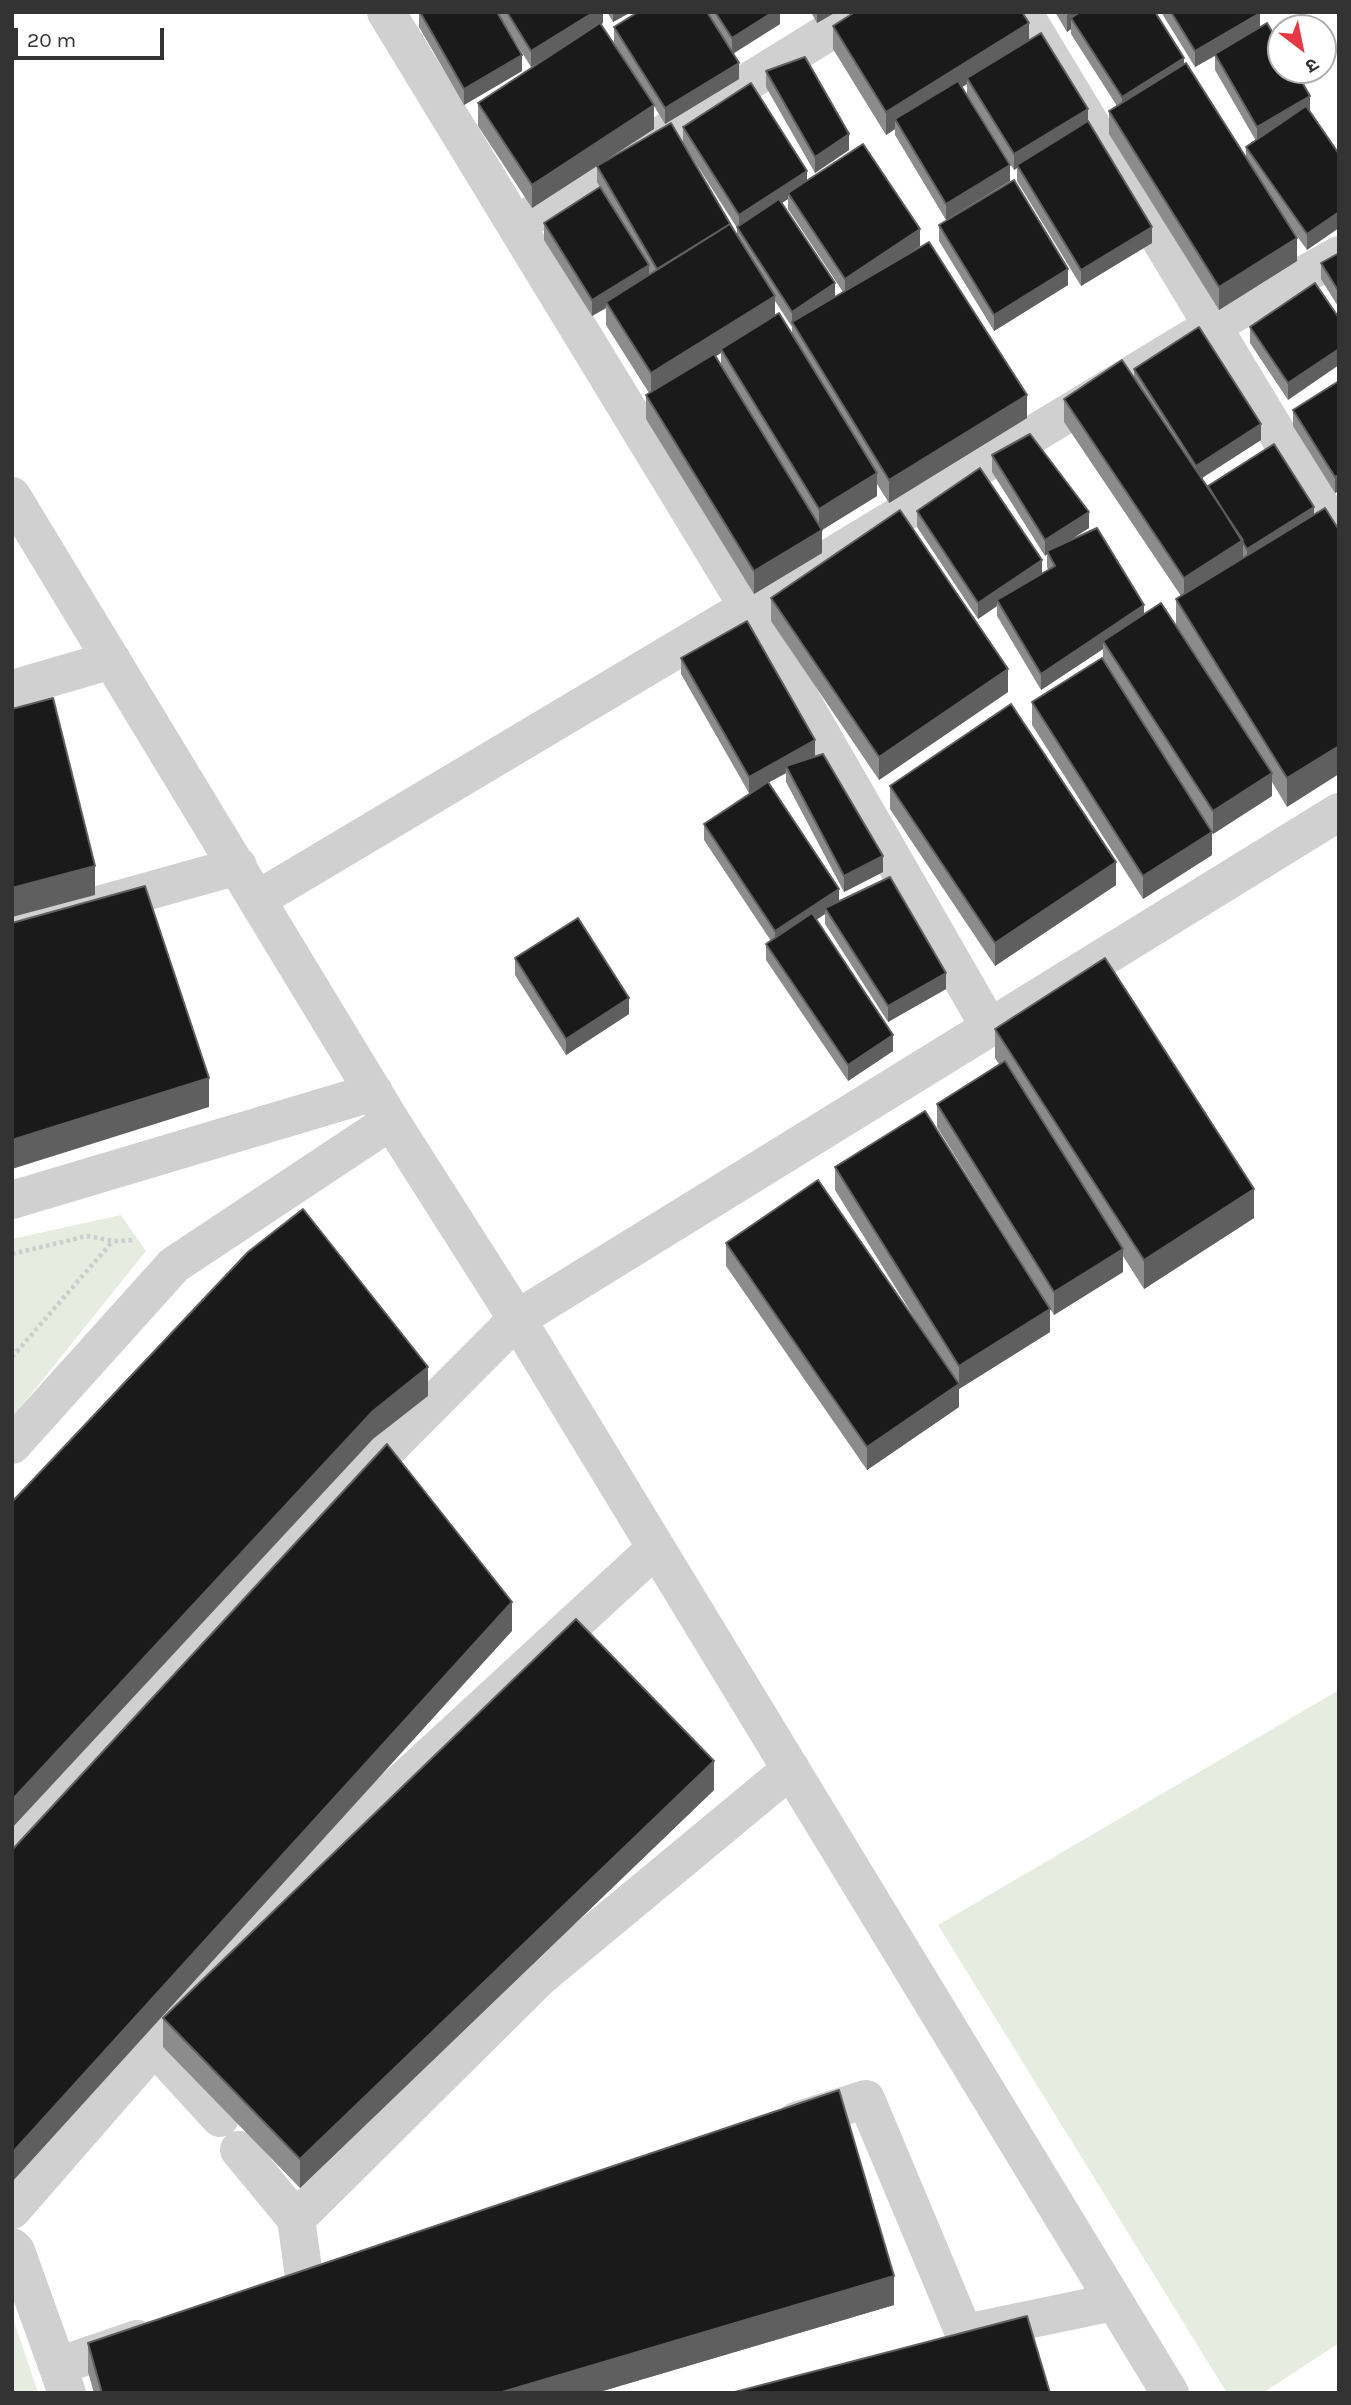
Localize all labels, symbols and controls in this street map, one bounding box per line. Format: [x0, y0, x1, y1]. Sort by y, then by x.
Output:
scale bar [18, 14, 168, 58]
north arrow [1267, 14, 1337, 84]
text: 20 m [27, 28, 76, 52]
text: उ [1302, 53, 1323, 77]

